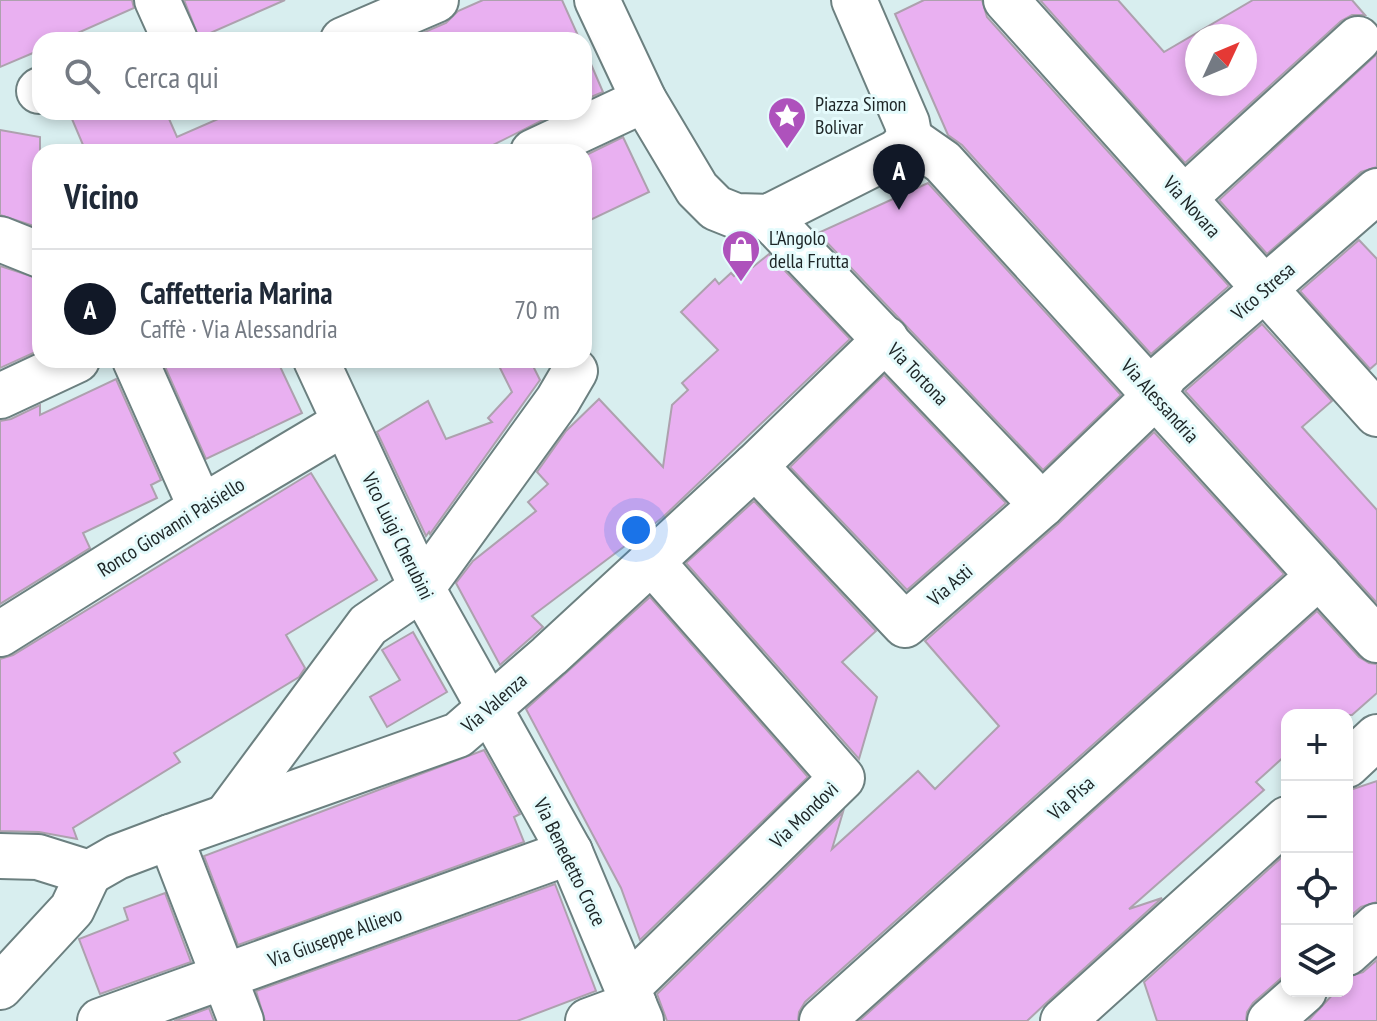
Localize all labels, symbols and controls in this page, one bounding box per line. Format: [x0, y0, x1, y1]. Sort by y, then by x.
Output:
north arrow [1185, 24, 1257, 96]
search box [32, 32, 592, 120]
icon: search [60, 54, 104, 98]
text: Cerca qui [124, 57, 219, 96]
place label: Piazza Simon Bolivar [815, 91, 906, 140]
place icon: Piazza Simon Bolivar [766, 95, 808, 150]
pin: A [873, 144, 925, 210]
street label: Via Novara [1157, 170, 1227, 243]
text: Vicino [64, 174, 139, 218]
place label: L'Angolo della Frutta [769, 225, 849, 274]
shop icon: L'Angolo della Frutta [720, 228, 762, 283]
street label: Vico Stresa [1225, 256, 1300, 326]
text: Caffetteria Marina [140, 273, 333, 312]
text: A [83, 293, 97, 326]
text: 70 m [514, 293, 560, 326]
text: Caffè · Via Alessandria [140, 312, 338, 345]
street label: Via Tortona [881, 336, 954, 411]
street label: Via Alessandria [1115, 353, 1205, 449]
street label: Vico Luigi Cherubini [356, 467, 440, 604]
street label: Ronco Giovanni Paisiello [93, 471, 249, 583]
your location [616, 510, 656, 550]
street label: Via Asti [921, 558, 978, 612]
street label: Via Valenza [455, 667, 532, 739]
map controls [1281, 709, 1353, 997]
button: + [1281, 709, 1353, 781]
street label: Via Pisa [1042, 770, 1100, 826]
street label: Via Mondovì [764, 776, 844, 855]
button: − [1281, 781, 1353, 853]
street label: Via Benedetto Croce [527, 793, 612, 930]
button: locate [1281, 853, 1353, 925]
street label: Via Giuseppe Allievo [264, 901, 405, 974]
button: layers [1281, 925, 1353, 997]

